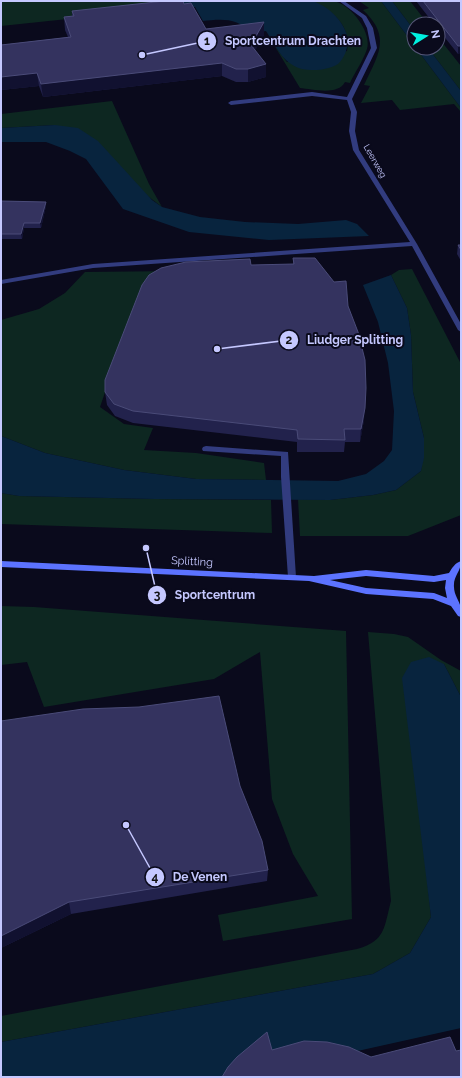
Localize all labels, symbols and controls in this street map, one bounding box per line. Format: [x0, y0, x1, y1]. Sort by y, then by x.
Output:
north arrow [406, 16, 446, 56]
callout: Sportcentrum Drachten [197, 29, 369, 53]
text: N [428, 29, 443, 40]
text: 1 [204, 34, 210, 48]
text: Sportcentrum Drachten [225, 34, 361, 48]
street label: Leerweg [361, 143, 389, 179]
callout: Liudger Splitting [279, 328, 411, 352]
text: 2 [286, 333, 293, 347]
text: Liudger Splitting [307, 333, 403, 347]
street label: Splitting [171, 554, 213, 569]
callout: Sportcentrum [147, 583, 264, 607]
text: 3 [154, 588, 161, 602]
text: Sportcentrum [175, 588, 255, 602]
callout: De Venen [145, 865, 236, 889]
text: 4 [152, 870, 159, 884]
text: De Venen [173, 870, 227, 884]

